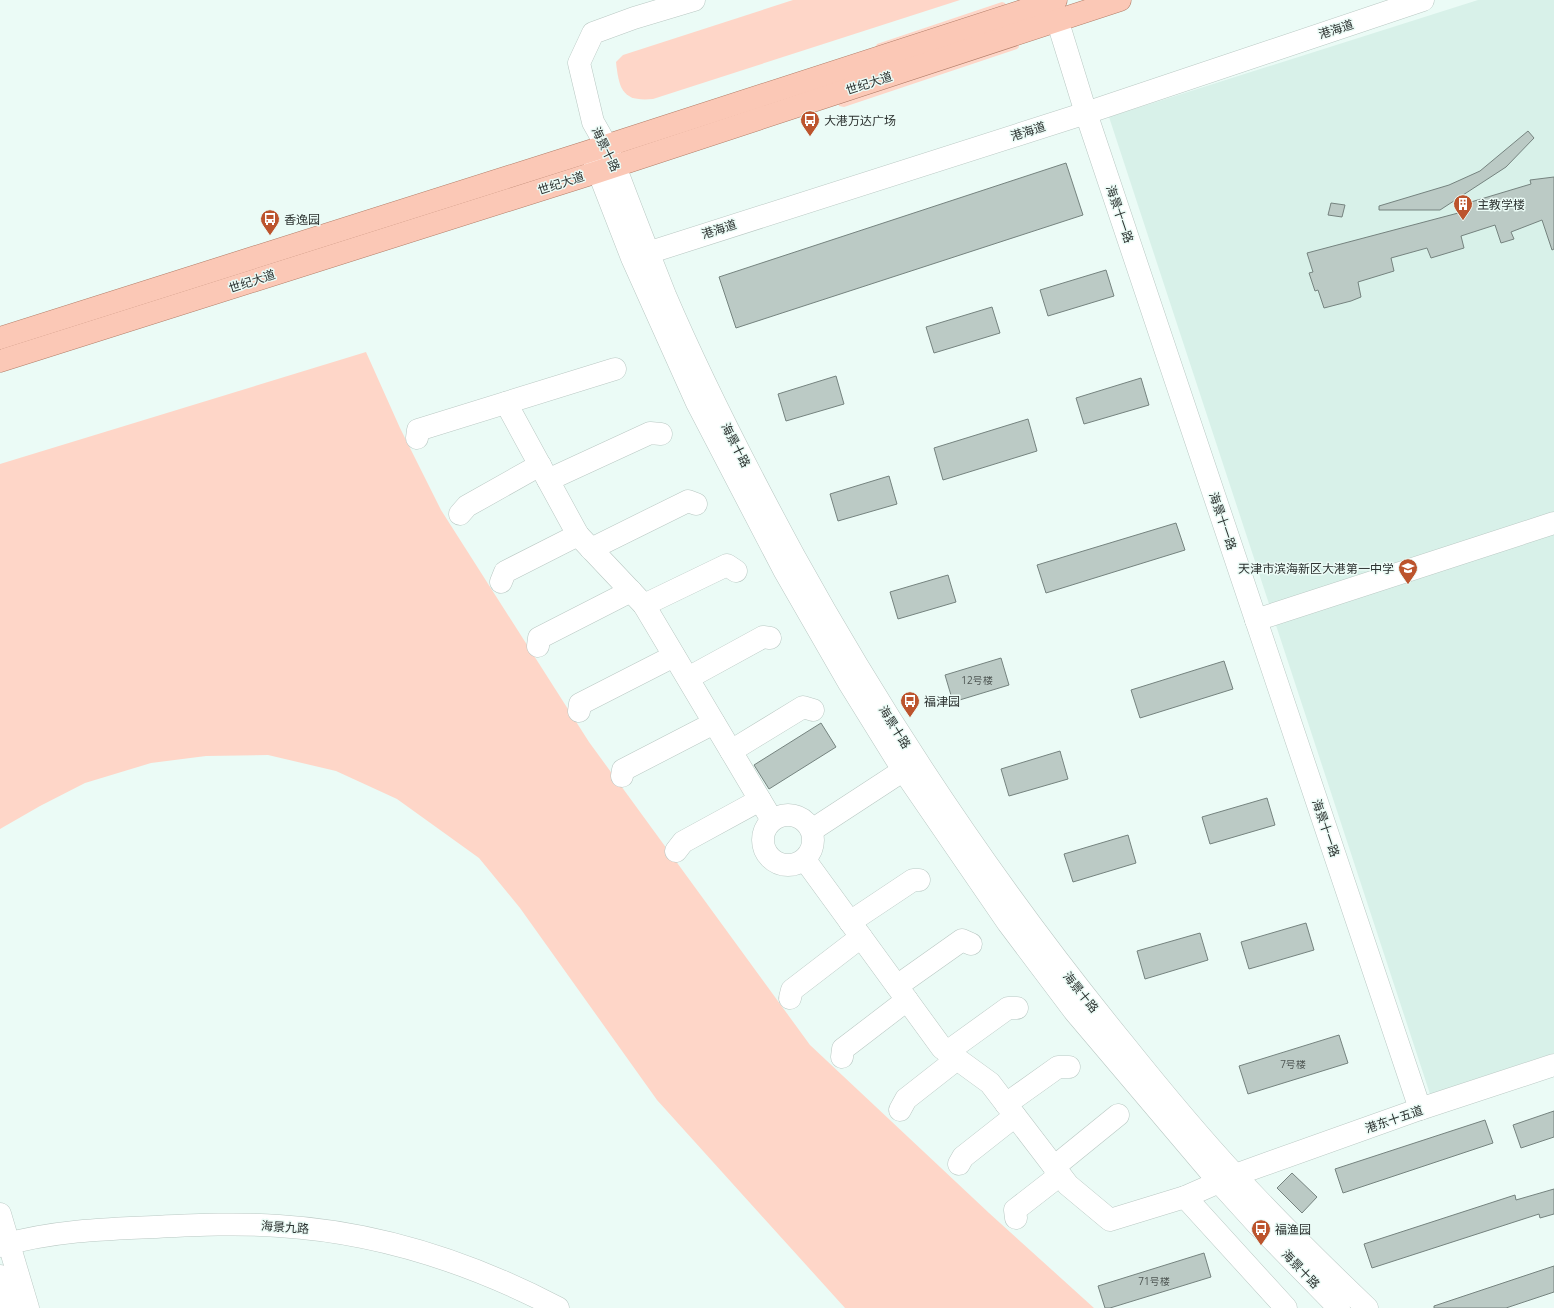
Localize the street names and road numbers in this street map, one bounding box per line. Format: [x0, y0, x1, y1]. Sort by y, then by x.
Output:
street label: 港海道 [1316, 15, 1356, 43]
street label: 世纪大道 [844, 67, 894, 99]
street label: 港海道 [1008, 117, 1048, 145]
street label: 海景十路 [588, 124, 624, 174]
street label: 世纪大道 [536, 167, 586, 199]
street label: 海景十一路 [1102, 183, 1138, 245]
street label: 港海道 [699, 215, 739, 243]
street label: 世纪大道 [227, 265, 277, 297]
street label: 海景十路 [718, 420, 754, 470]
street label: 海景十一路 [1205, 490, 1241, 552]
street label: 海景十路 [875, 702, 915, 752]
street label: 海景十一路 [1308, 797, 1344, 859]
street label: 海景十路 [1059, 968, 1103, 1016]
street label: 港东十五道 [1363, 1101, 1425, 1137]
street label: 海景九路 [260, 1217, 310, 1237]
street label: 海景十路 [1278, 1246, 1324, 1292]

